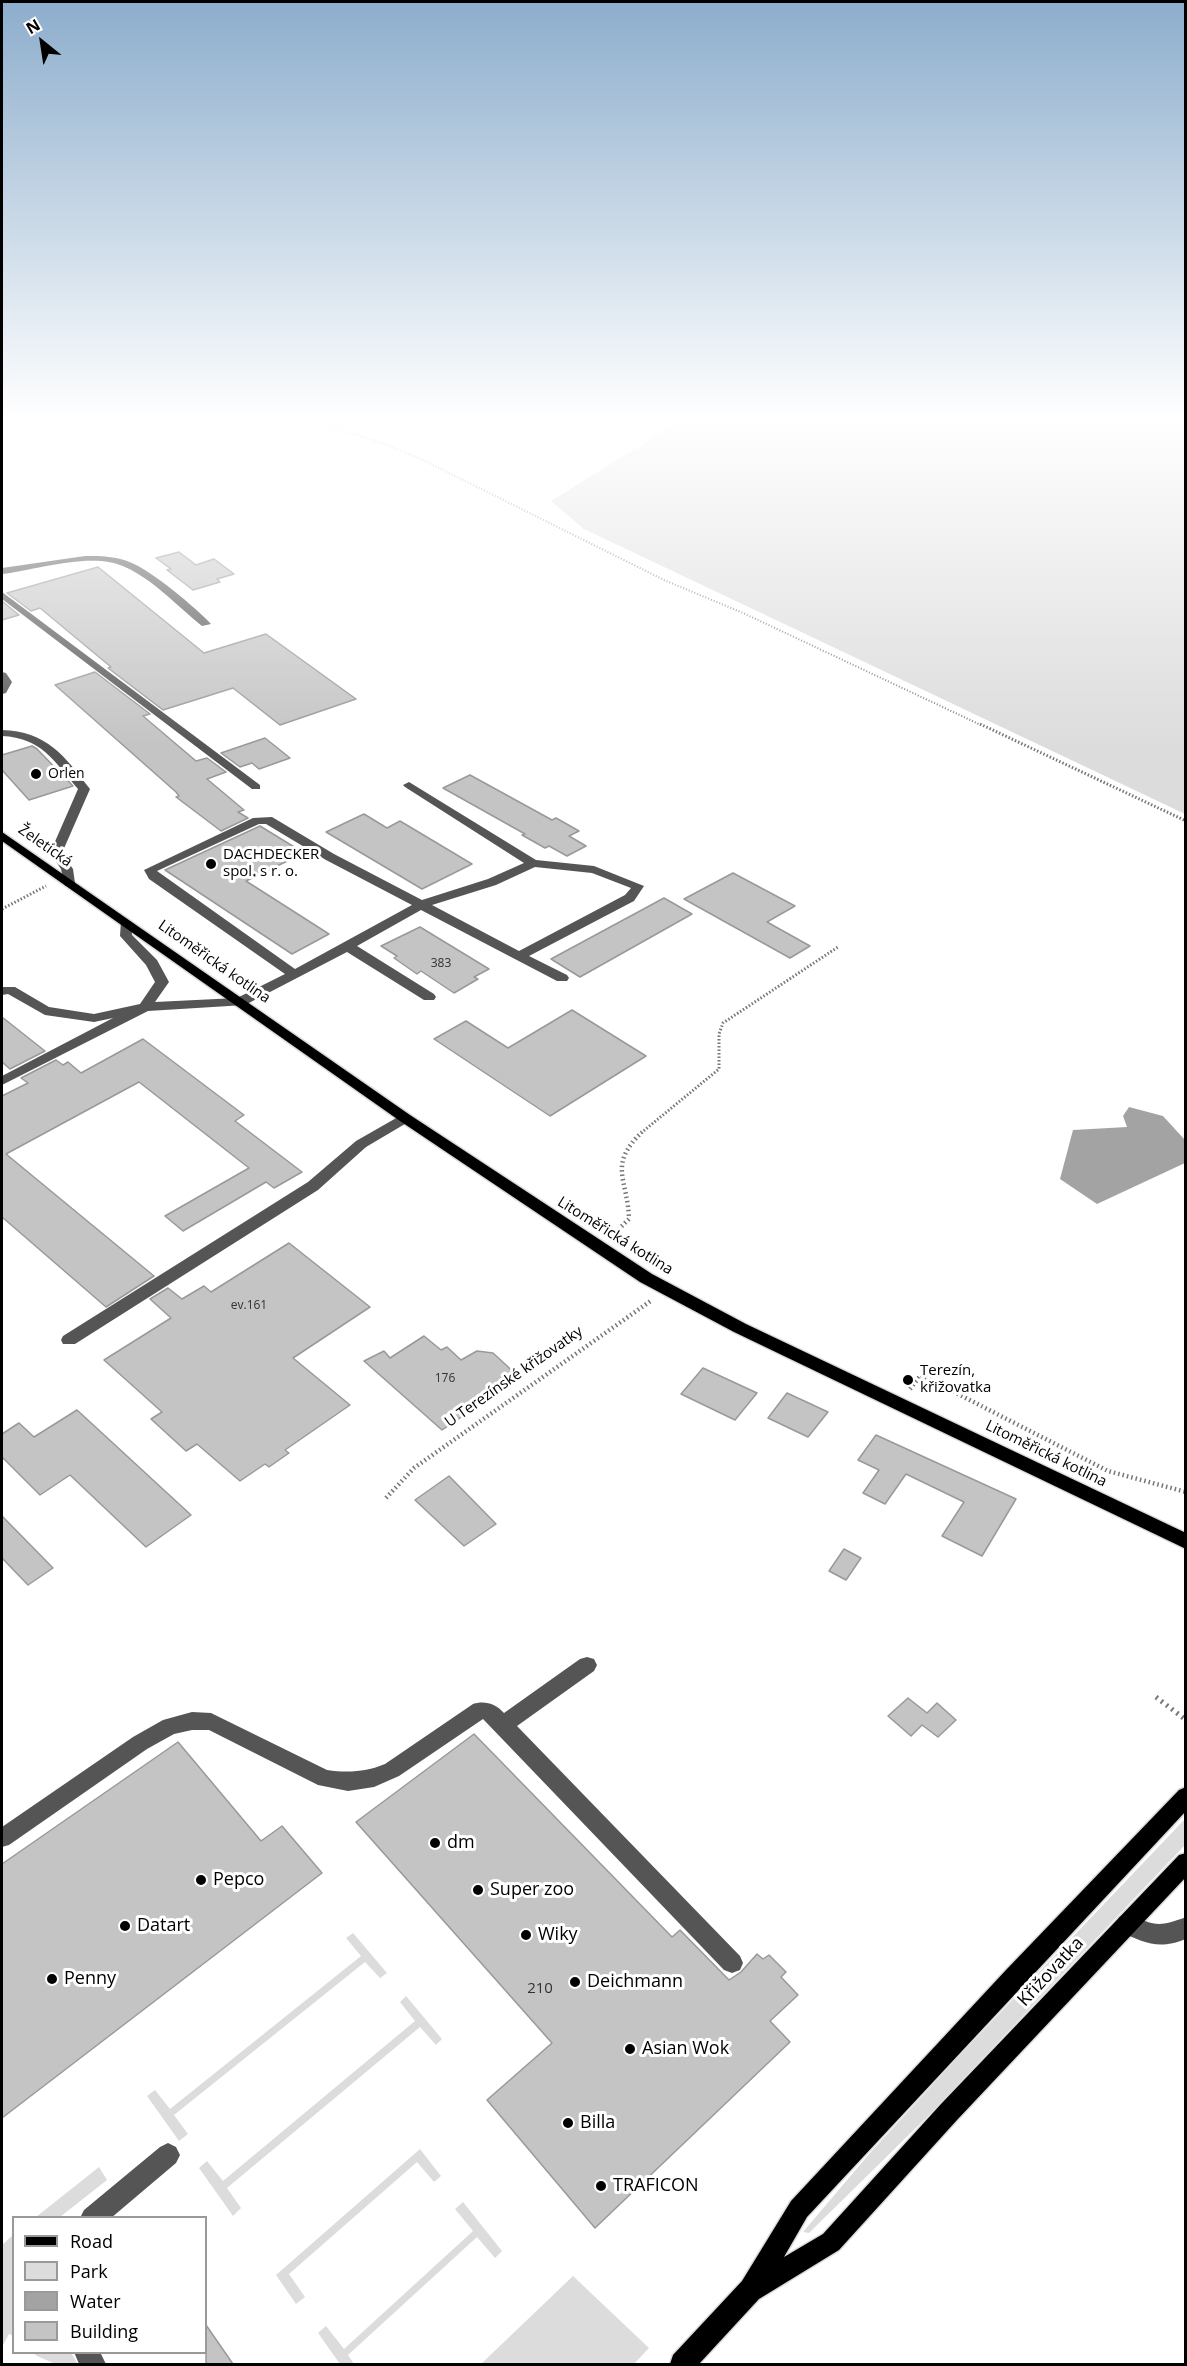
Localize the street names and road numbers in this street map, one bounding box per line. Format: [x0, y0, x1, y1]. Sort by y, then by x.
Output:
street label: Želetická [15, 821, 75, 871]
street label: Litoměřická kotlina [154, 917, 274, 1007]
street label: Litoměřická kotlina [554, 1193, 676, 1279]
street label: U Terezínské křižovatky [442, 1323, 586, 1431]
street label: Litoměřická kotlina [982, 1417, 1110, 1491]
street label: Křižovatka [1013, 1933, 1089, 2011]

